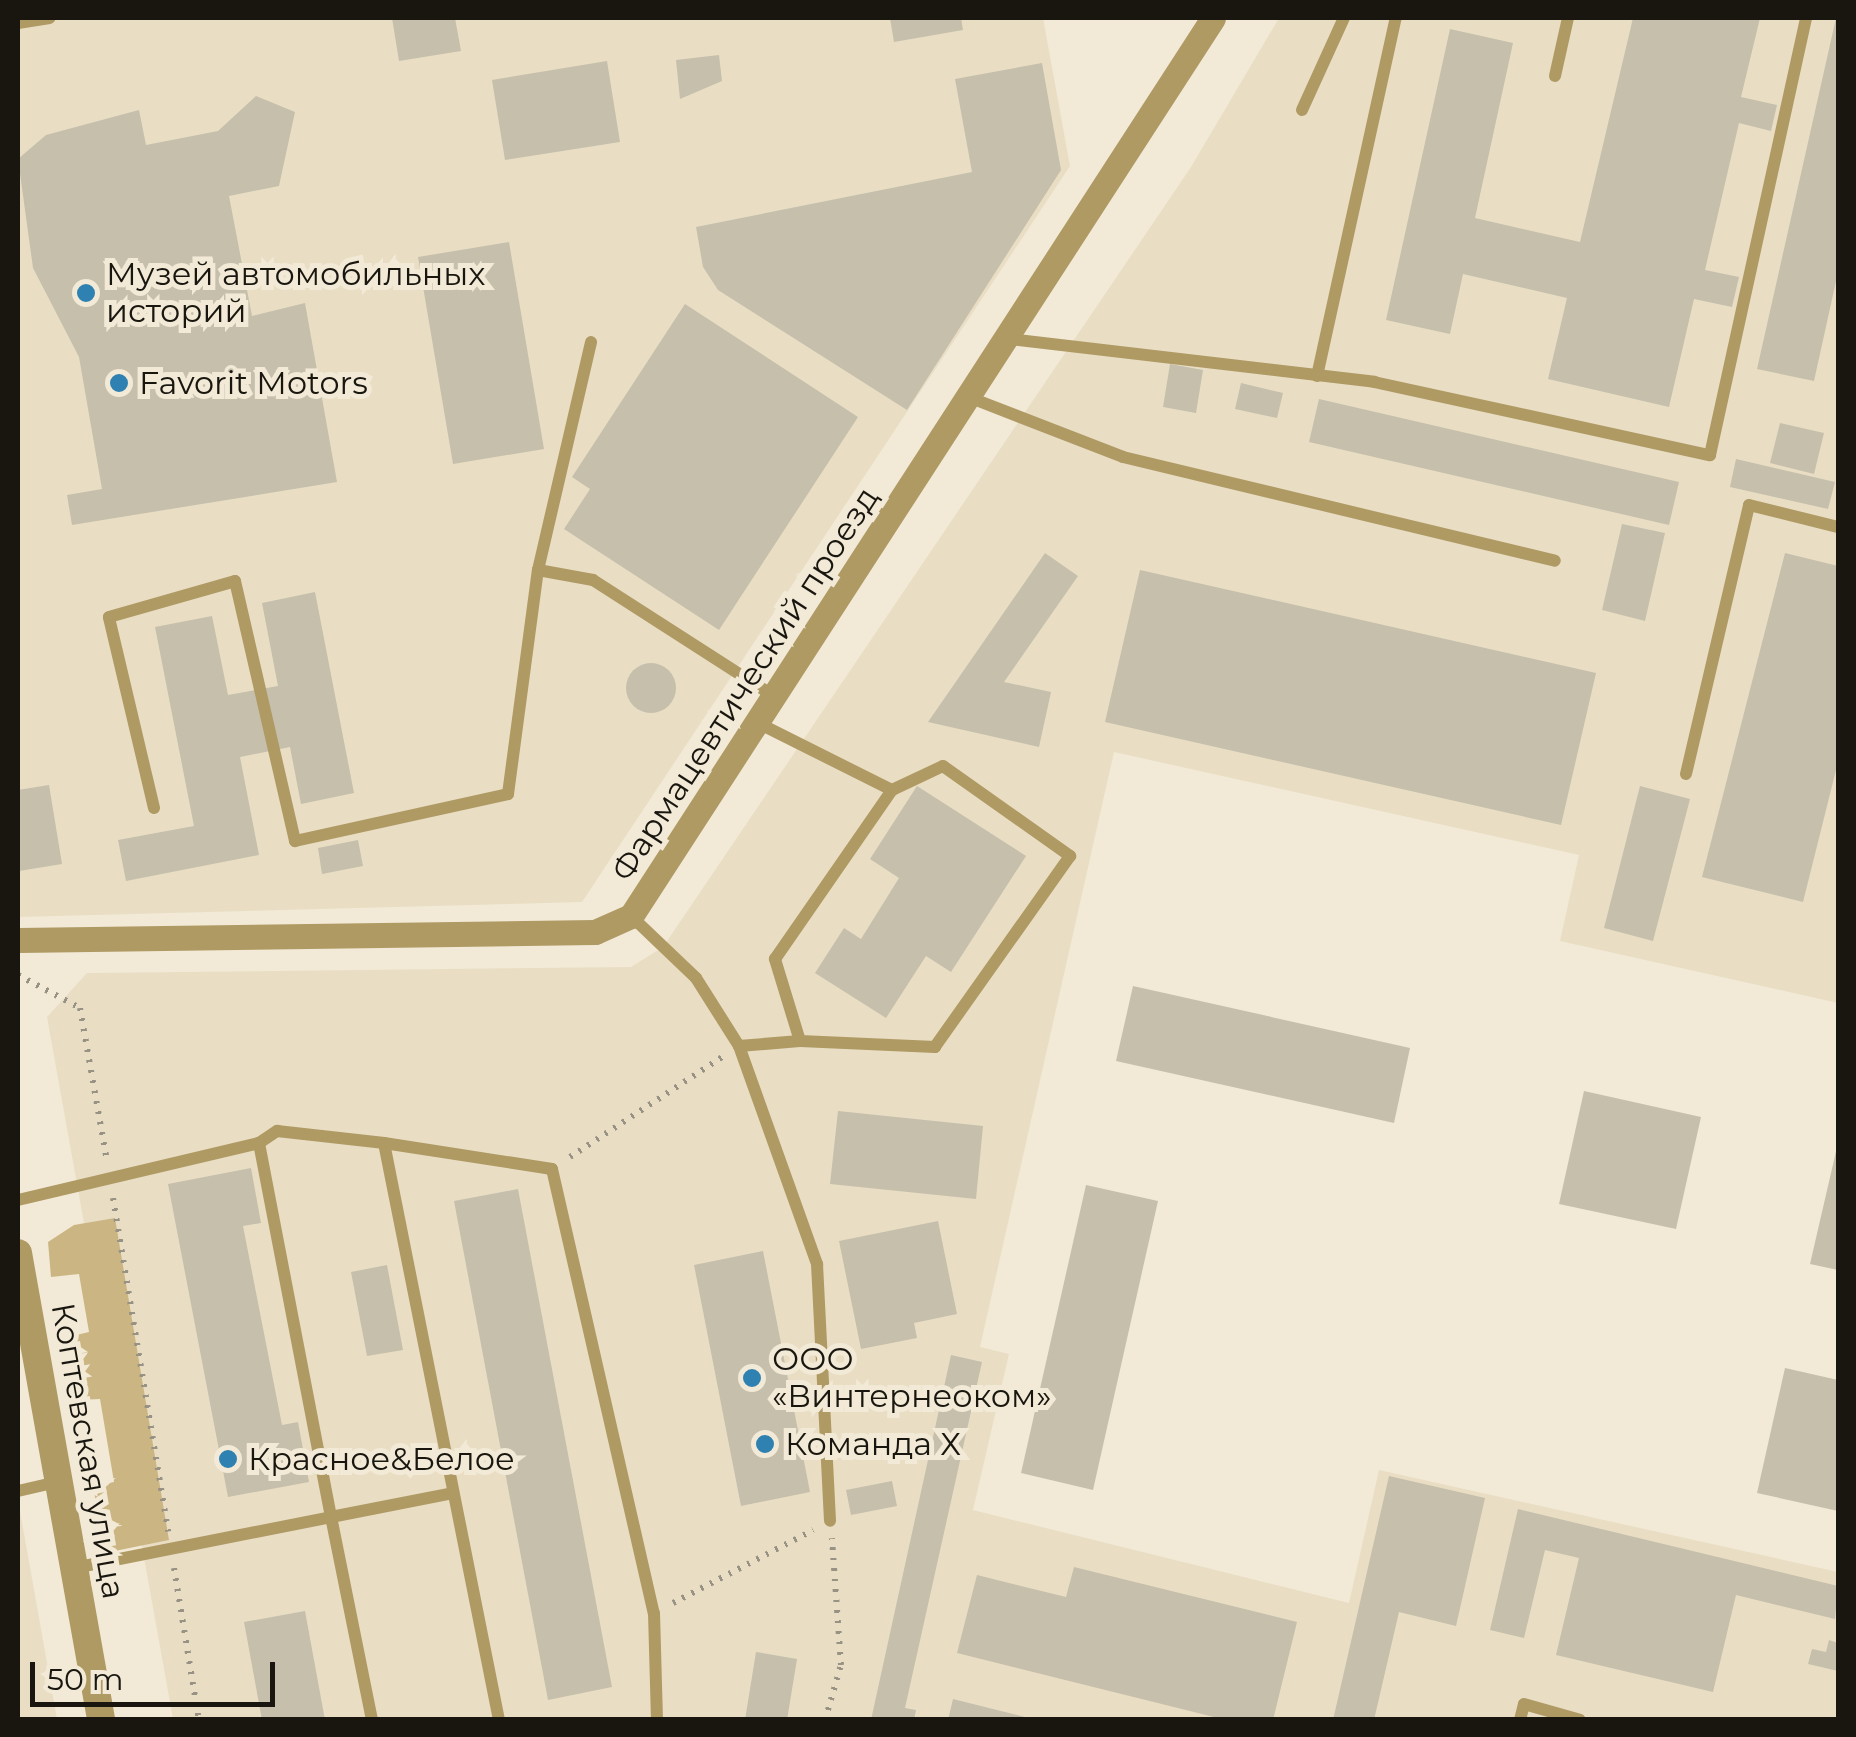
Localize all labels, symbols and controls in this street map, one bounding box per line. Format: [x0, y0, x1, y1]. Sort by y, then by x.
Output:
place label: Музей автомобильных историй [106, 256, 485, 331]
marker: Музей автомобильных историй [75, 282, 97, 304]
place label: Favorit Motors [139, 364, 368, 402]
marker: Favorit Motors [108, 372, 130, 394]
street label: Фармацевтический проезд [603, 480, 887, 888]
street label: Коптевская улица [43, 1300, 133, 1602]
place label: ООО «Винтернеоком» [772, 1341, 1052, 1416]
marker: ООО «Винтернеоком» [741, 1367, 763, 1389]
place label: Команда Х [785, 1425, 961, 1463]
marker: Команда Х [754, 1433, 776, 1455]
place label: Красное&Белое [248, 1440, 515, 1478]
marker: Красное&Белое [217, 1448, 239, 1470]
scale bar [35, 1642, 280, 1704]
text: 50 m [47, 1661, 124, 1698]

